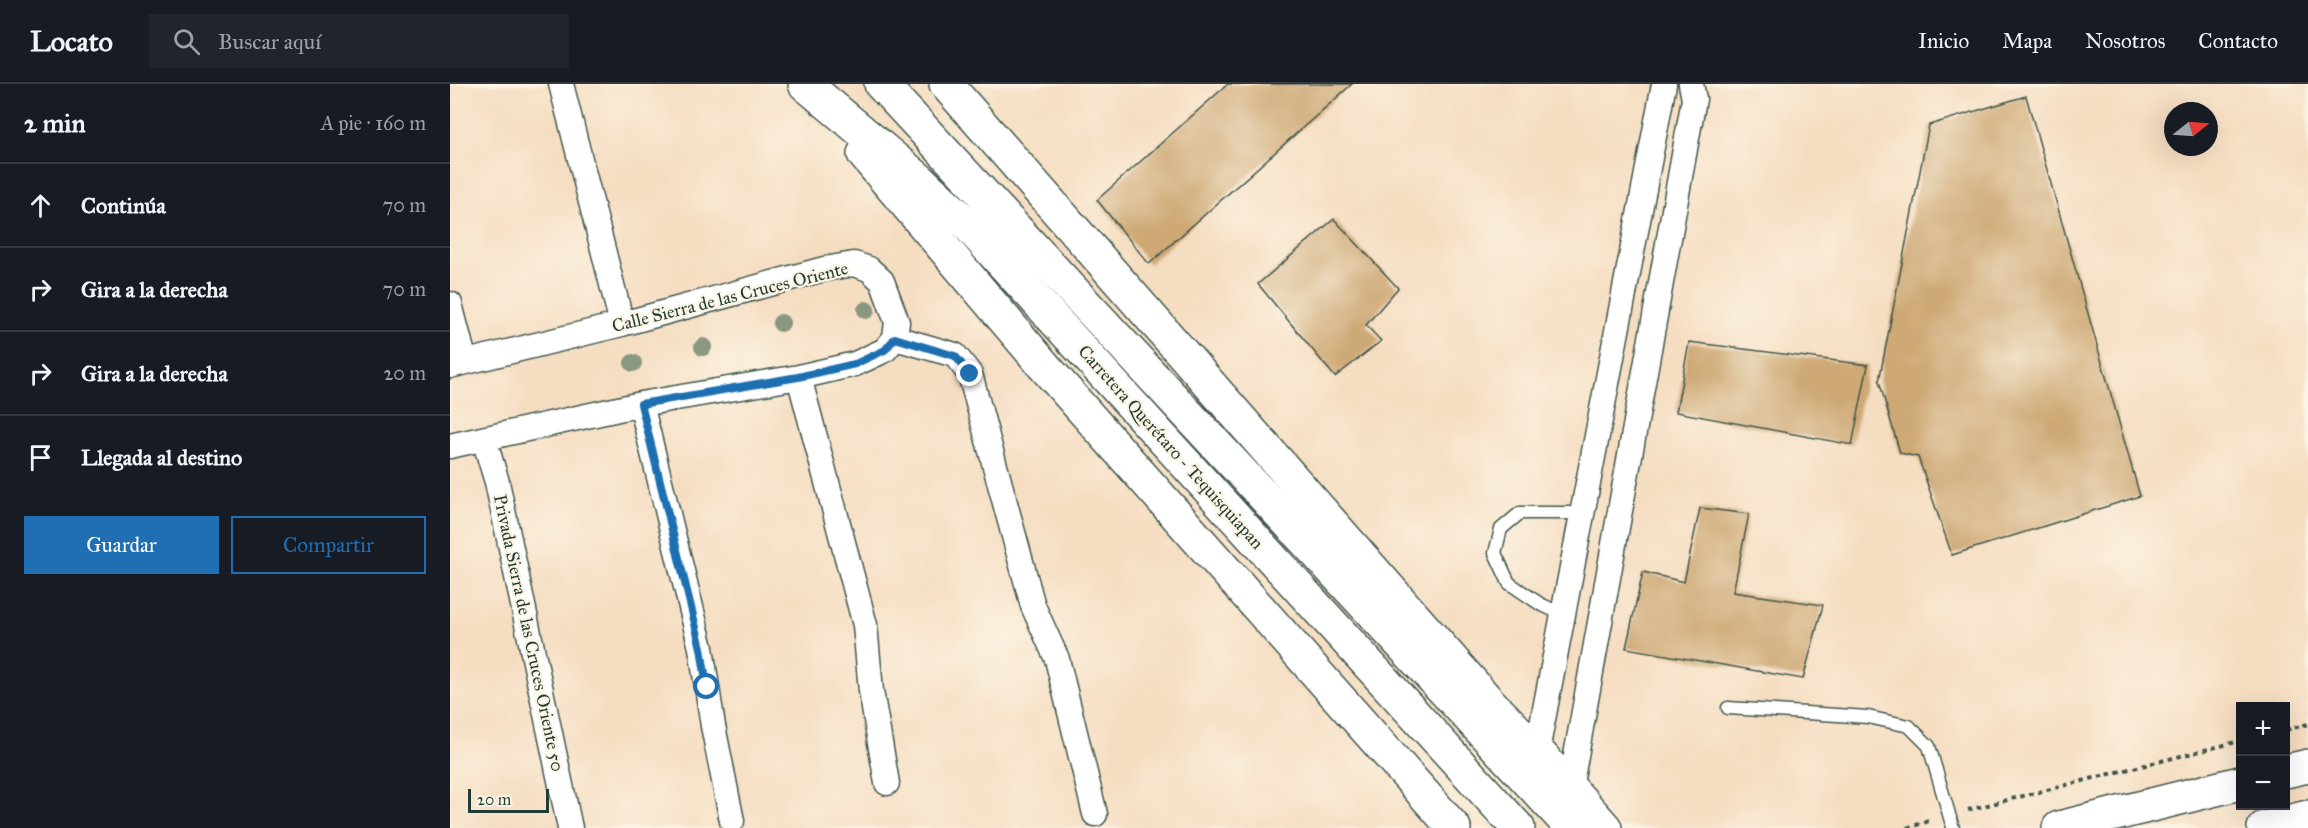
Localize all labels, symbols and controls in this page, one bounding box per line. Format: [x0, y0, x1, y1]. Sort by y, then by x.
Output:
search box [149, 14, 569, 68]
text: Locato [30, 24, 113, 59]
icon: search [170, 25, 203, 58]
text: Buscar aquí [218, 28, 321, 55]
text: Inicio [1918, 28, 1969, 54]
text: Mapa [2002, 28, 2052, 54]
text: Nosotros [2085, 28, 2165, 54]
text: Contacto [2198, 28, 2278, 54]
north arrow [2164, 102, 2218, 156]
text: 2 min [24, 107, 85, 139]
text: A pie · 160 m [321, 111, 426, 135]
icon: ahead [24, 189, 57, 222]
text: Continúa [81, 192, 166, 219]
text: 70 m [383, 193, 426, 217]
street label: Calle Sierra de las Cruces Oriente [610, 257, 850, 337]
icon: right [24, 273, 57, 306]
text: Gira a la derecha [81, 276, 228, 303]
text: 70 m [383, 277, 426, 301]
street label: Carretera Querétaro - Tequisquiapan [1073, 340, 1269, 554]
icon: right [24, 357, 57, 390]
text: Gira a la derecha [81, 360, 228, 387]
route end [956, 360, 982, 386]
text: 20 m [383, 361, 426, 385]
icon: arrive [24, 441, 57, 474]
text: Llegada al destino [81, 444, 242, 471]
street label: Privada Sierra de las Cruces Oriente 50 [489, 492, 569, 774]
button: Guardar [24, 516, 219, 574]
button: Compartir [231, 516, 426, 574]
route start [693, 673, 719, 699]
map controls [2236, 702, 2290, 810]
button: + [2236, 702, 2290, 756]
button: − [2236, 756, 2290, 810]
scale bar [468, 786, 549, 814]
text: 20 m [477, 790, 511, 809]

